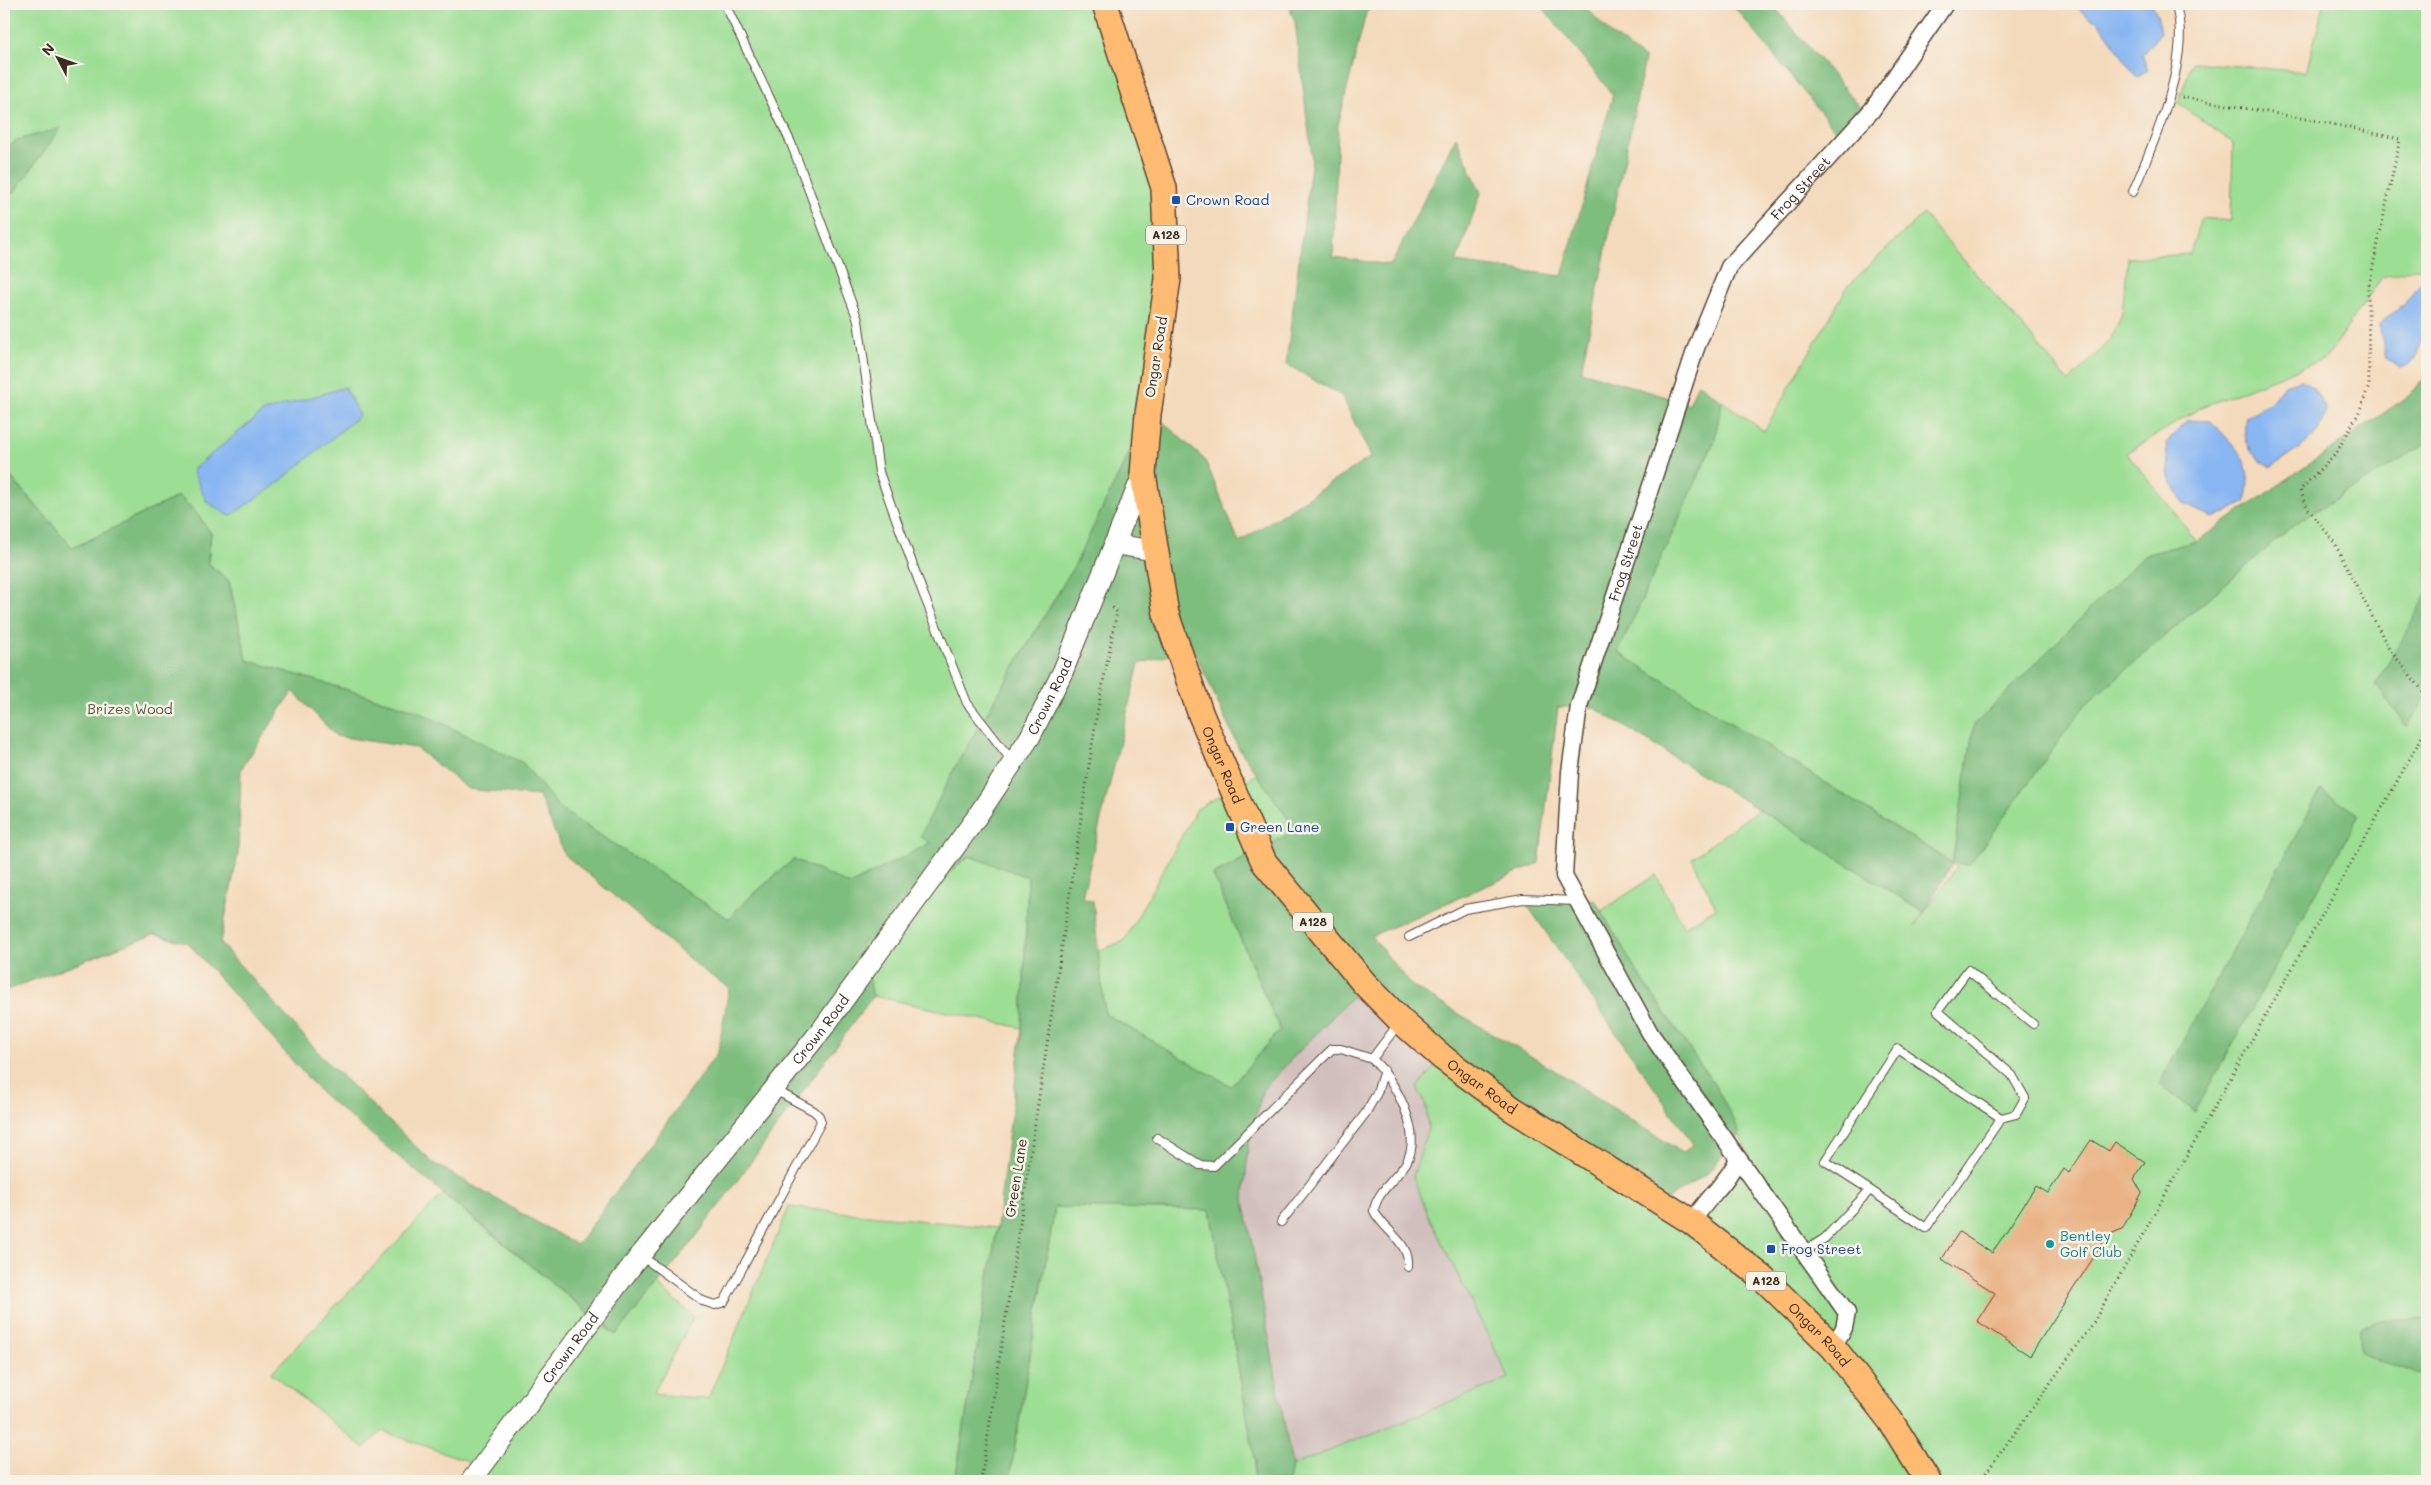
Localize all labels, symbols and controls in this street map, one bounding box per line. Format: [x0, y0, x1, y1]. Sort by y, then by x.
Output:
north arrow [32, 32, 82, 82]
text: N [37, 39, 58, 59]
street label: Frog Street [1766, 152, 1834, 224]
place label: Crown Road [1186, 190, 1269, 209]
marker: Crown Road [1170, 194, 1182, 206]
road number: A128 [1146, 226, 1186, 244]
street label: Ongar Road [1140, 315, 1171, 399]
street label: Frog Street [1604, 522, 1647, 604]
street label: Crown Road [1023, 655, 1076, 738]
park label: Brizes Wood [87, 699, 173, 718]
street label: Ongar Road [1198, 723, 1248, 806]
place label: Green Lane [1240, 817, 1319, 836]
marker: Green Lane [1224, 821, 1236, 833]
road number: A128 [1293, 912, 1333, 932]
street label: Crown Road [787, 991, 853, 1068]
street label: Ongar Road [1444, 1054, 1521, 1118]
street label: Green Lane [1000, 1137, 1031, 1219]
place label: Bentley Golf Club [2060, 1226, 2122, 1261]
marker: Bentley Golf Club [2044, 1238, 2056, 1250]
place label: Frog Street [1781, 1239, 1861, 1258]
marker: Frog Street [1765, 1243, 1777, 1255]
road number: A128 [1746, 1272, 1786, 1290]
street label: Ongar Road [1784, 1298, 1855, 1370]
street label: Crown Road [537, 1309, 603, 1387]

